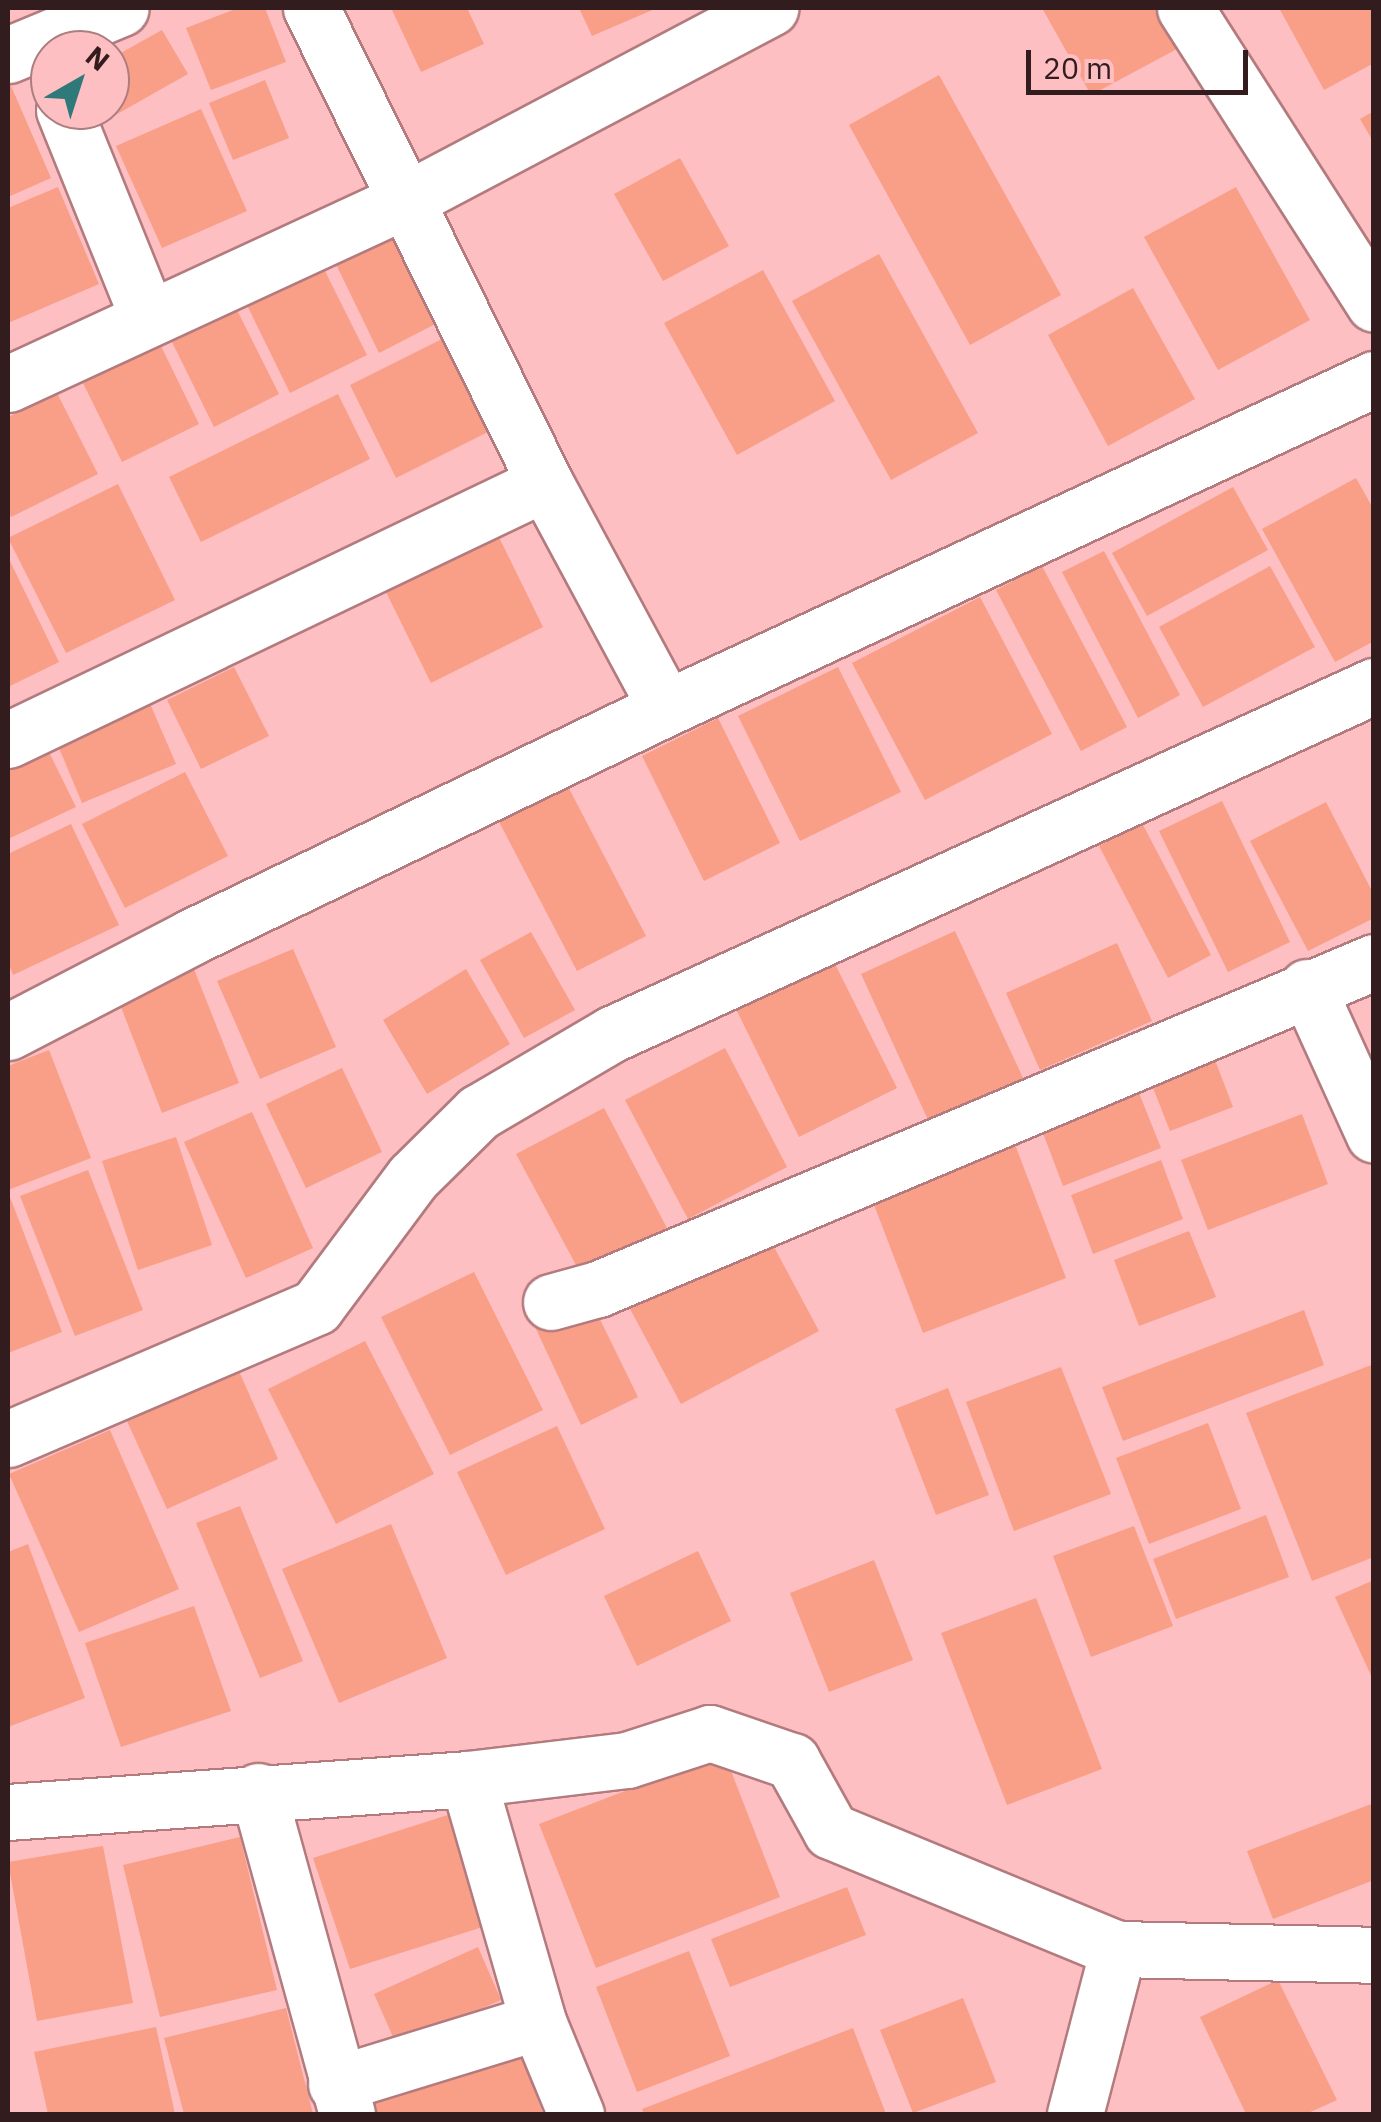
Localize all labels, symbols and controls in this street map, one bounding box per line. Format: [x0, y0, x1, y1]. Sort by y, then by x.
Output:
north arrow [30, 30, 130, 130]
scale bar [1031, 30, 1254, 92]
text: N [78, 37, 117, 79]
text: 20 m [1043, 48, 1112, 87]

